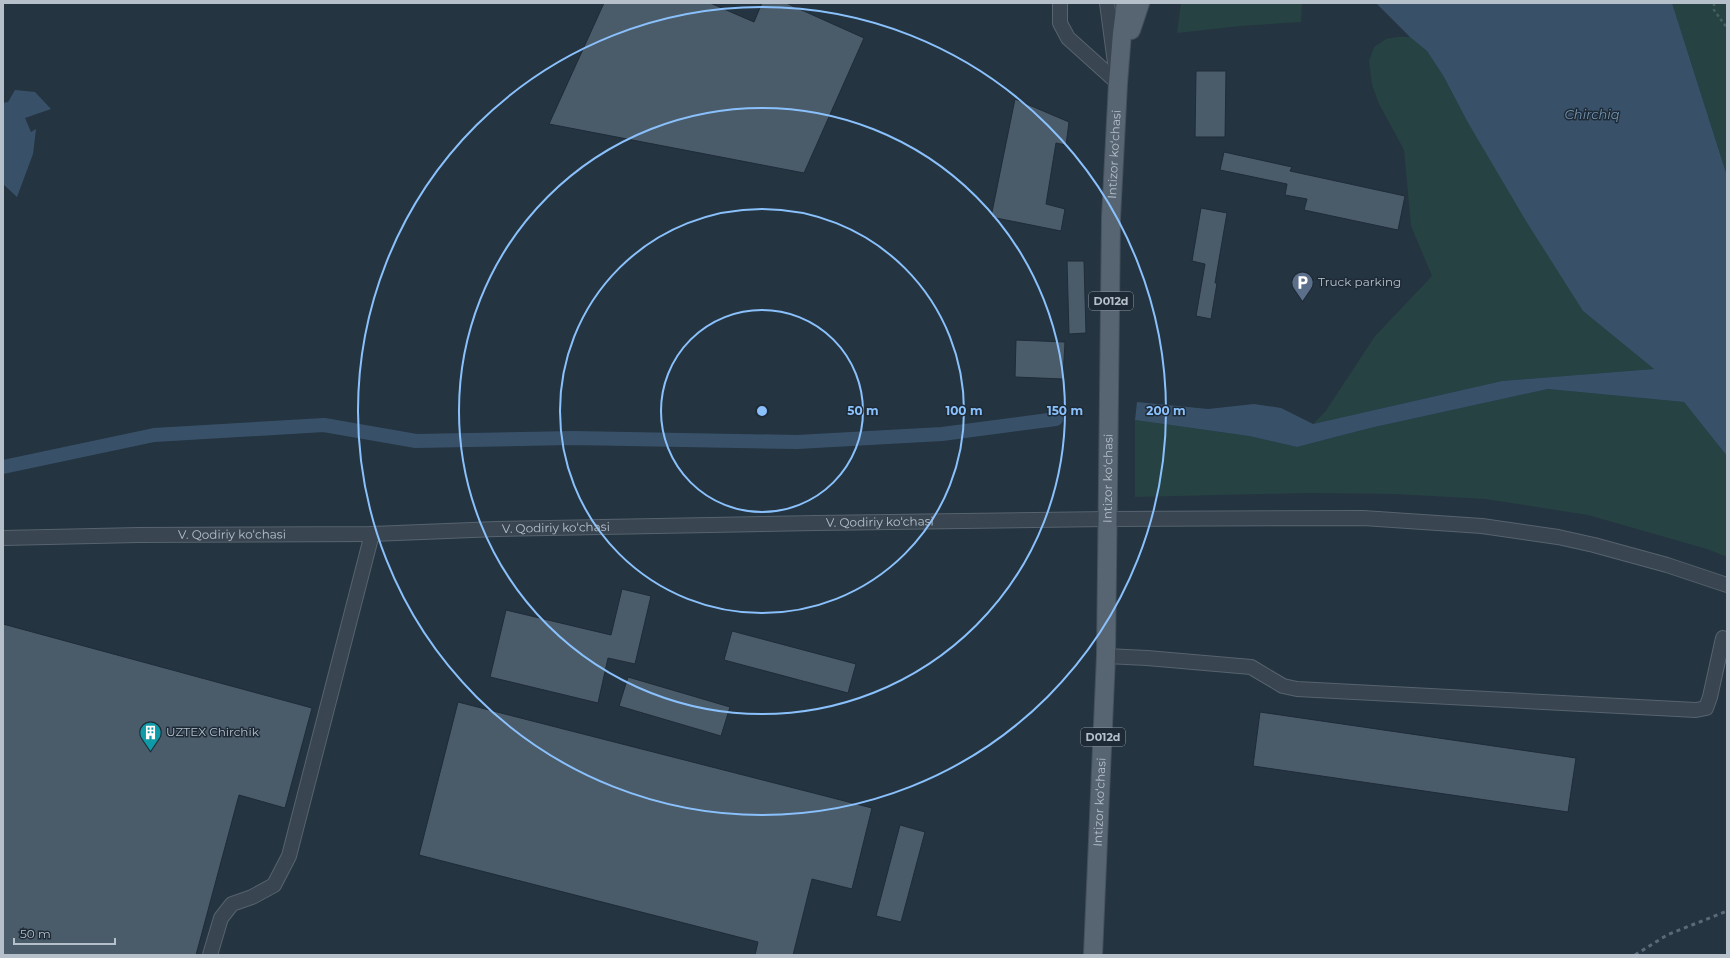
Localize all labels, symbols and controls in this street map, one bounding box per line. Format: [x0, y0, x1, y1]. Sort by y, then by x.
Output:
water label: Chirchiq [1565, 106, 1620, 122]
street label: Intizor ko‘chasi [1104, 109, 1124, 199]
parking icon: Truck parking [1290, 269, 1316, 302]
place label: Truck parking [1318, 274, 1401, 289]
road number: D012d [1089, 292, 1133, 310]
text: 50 m [847, 403, 879, 418]
text: 100 m [946, 403, 982, 418]
text: 150 m [1047, 403, 1083, 418]
text: 200 m [1146, 403, 1186, 418]
centre of rings [755, 404, 769, 418]
street label: Intizor ko‘chasi [1100, 434, 1116, 523]
street label: V. Qodiriy ko‘chasi [826, 513, 934, 530]
street label: V. Qodiriy ko‘chasi [502, 519, 610, 536]
street label: V. Qodiriy ko‘chasi [178, 526, 286, 542]
building icon: UZTEX Chirchik [138, 719, 164, 752]
place label: UZTEX Chirchik [166, 724, 260, 739]
road number: D012d [1081, 728, 1125, 746]
street label: Intizor ko‘chasi [1090, 757, 1109, 847]
scale bar [14, 920, 115, 946]
text: 50 m [20, 926, 51, 941]

